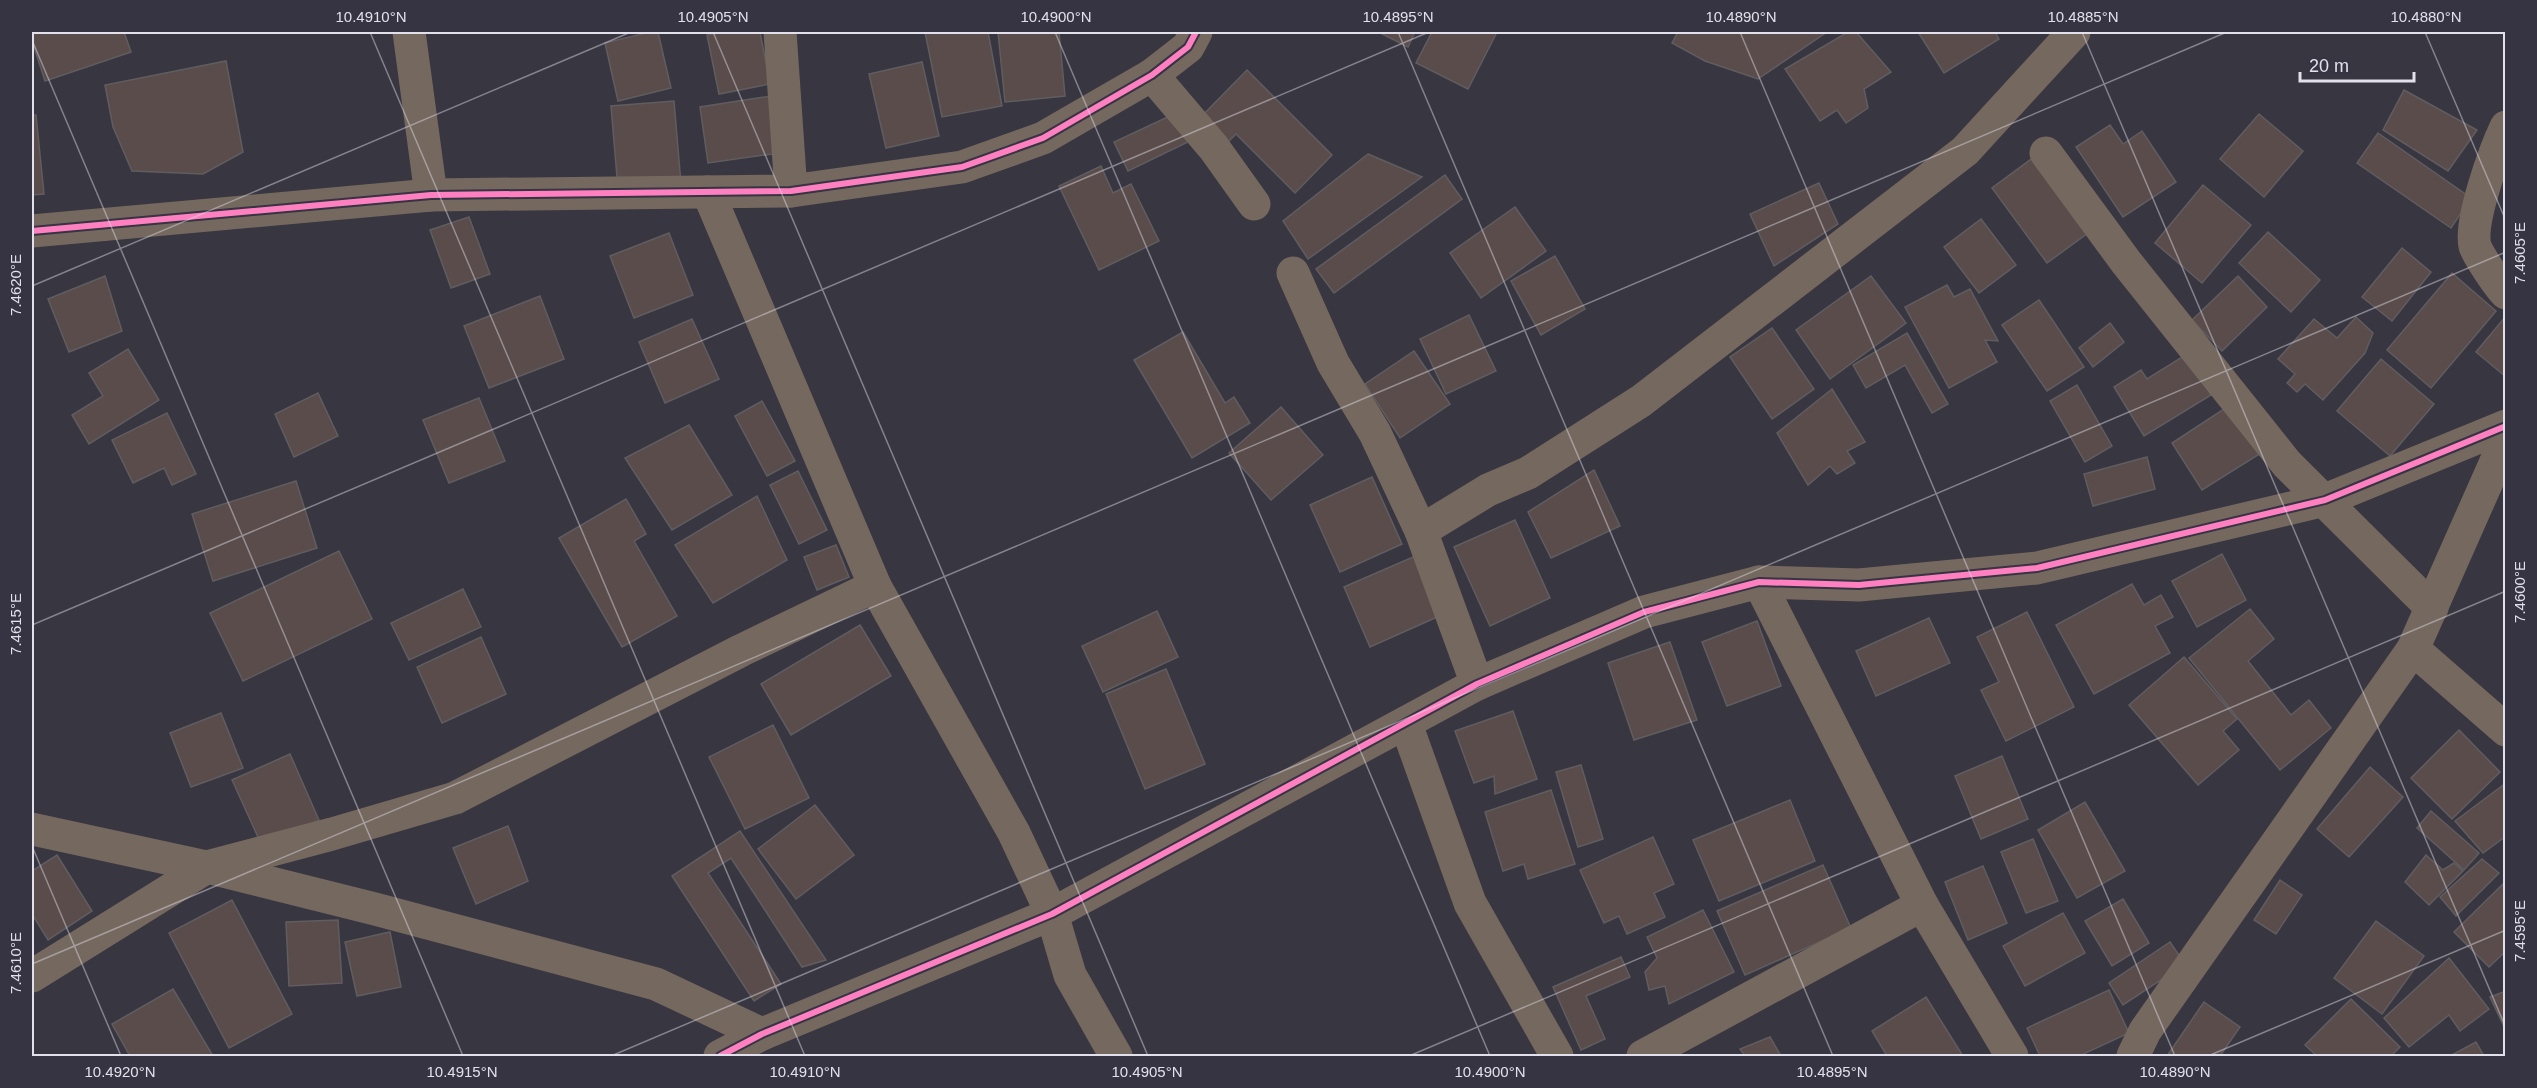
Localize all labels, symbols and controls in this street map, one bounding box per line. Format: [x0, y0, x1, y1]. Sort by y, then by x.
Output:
text: 10.4910°N [335, 8, 407, 25]
text: 10.4905°N [677, 8, 749, 25]
text: 10.4900°N [1020, 8, 1092, 25]
text: 10.4895°N [1362, 8, 1434, 25]
text: 10.4890°N [1705, 8, 1777, 25]
text: 10.4885°N [2047, 8, 2119, 25]
text: 10.4880°N [2390, 8, 2462, 25]
scale bar [2300, 45, 2414, 83]
text: 20 m [2309, 56, 2349, 76]
text: 7.4605°E [2511, 222, 2528, 284]
text: 7.4620°E [7, 254, 24, 316]
text: 7.4600°E [2511, 561, 2528, 623]
text: 7.4615°E [7, 593, 24, 655]
text: 7.4595°E [2511, 900, 2528, 962]
text: 7.4610°E [7, 932, 24, 994]
text: 10.4920°N [84, 1063, 156, 1080]
text: 10.4915°N [426, 1063, 498, 1080]
text: 10.4910°N [769, 1063, 841, 1080]
text: 10.4905°N [1111, 1063, 1183, 1080]
text: 10.4900°N [1454, 1063, 1526, 1080]
text: 10.4895°N [1796, 1063, 1868, 1080]
text: 10.4890°N [2139, 1063, 2211, 1080]

